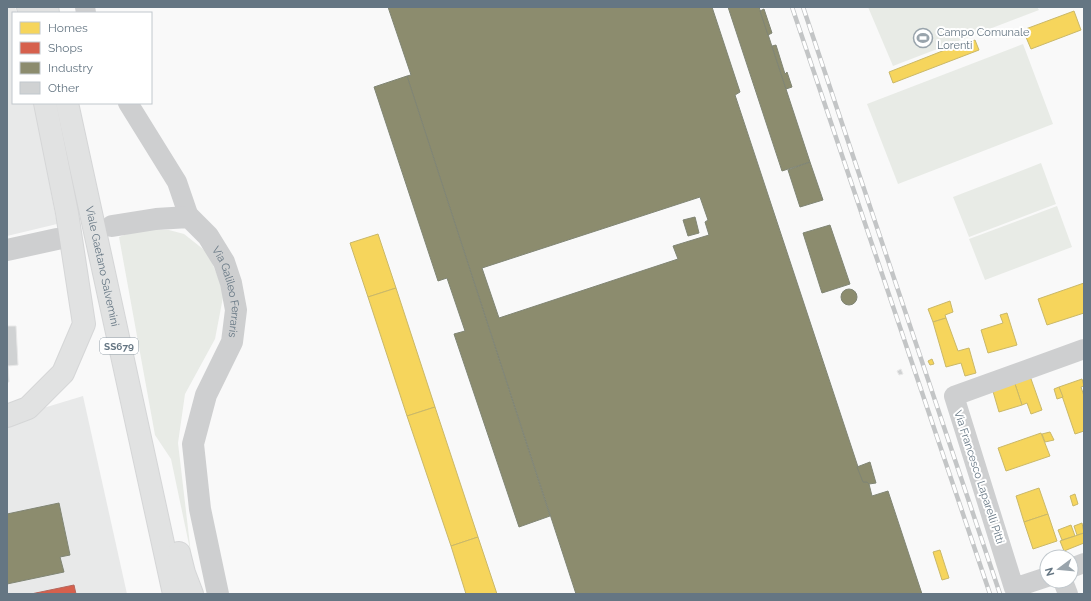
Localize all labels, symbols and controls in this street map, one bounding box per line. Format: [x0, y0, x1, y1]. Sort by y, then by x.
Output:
legend [12, 12, 152, 104]
text: Homes [48, 21, 88, 35]
place label: Campo Comunale Lorenti [937, 26, 1030, 52]
sports icon: Campo Comunale Lorenti [912, 27, 934, 49]
text: Shops [48, 41, 83, 55]
text: Industry [48, 61, 94, 75]
text: Other [48, 81, 80, 95]
street label: Viale Gaetano Salvemini [83, 205, 122, 328]
street label: Via Galileo Ferraris [209, 244, 243, 338]
road number: SS679 [100, 338, 138, 354]
street label: Via Francesco Laparelli Pitti [951, 409, 1007, 545]
north arrow [1039, 549, 1079, 589]
text: N [1042, 566, 1057, 577]

